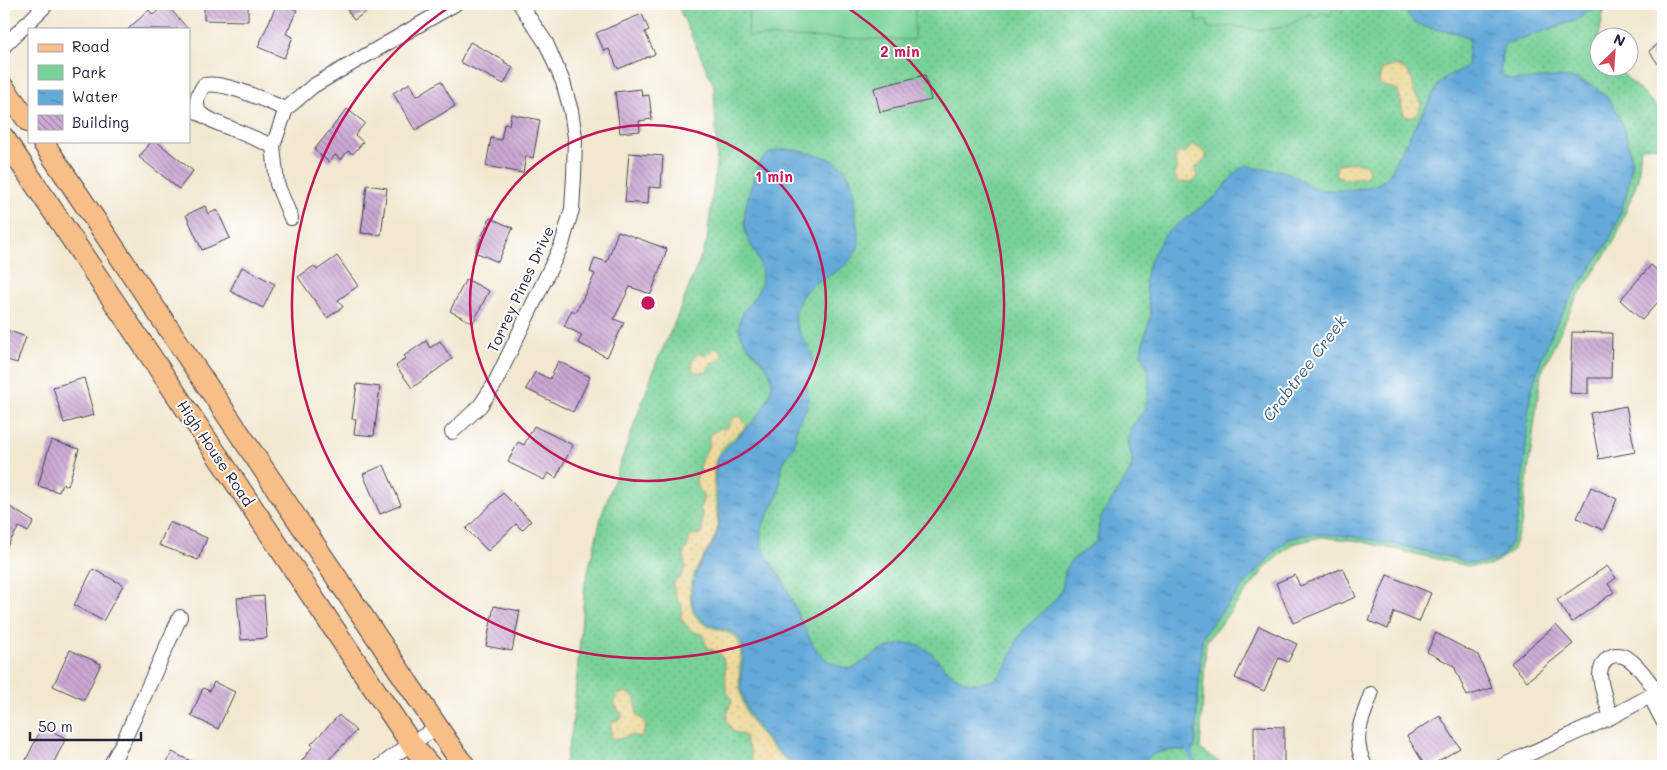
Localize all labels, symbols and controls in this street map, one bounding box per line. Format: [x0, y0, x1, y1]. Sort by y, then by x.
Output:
legend [28, 28, 190, 142]
north arrow [1590, 28, 1640, 78]
text: N [1611, 29, 1629, 51]
text: Road [72, 36, 109, 56]
text: 2 min [880, 41, 920, 61]
text: Park [72, 62, 106, 82]
text: Water [72, 86, 118, 106]
text: Building [72, 112, 129, 132]
text: 1 min [755, 166, 793, 186]
street label: Torrey Pines Drive [482, 223, 558, 355]
centre of rings [639, 294, 657, 312]
water label: Crabtree Creek [1257, 310, 1351, 425]
street label: High House Road [173, 396, 259, 510]
scale bar [30, 710, 141, 742]
text: 50 m [38, 716, 73, 736]

